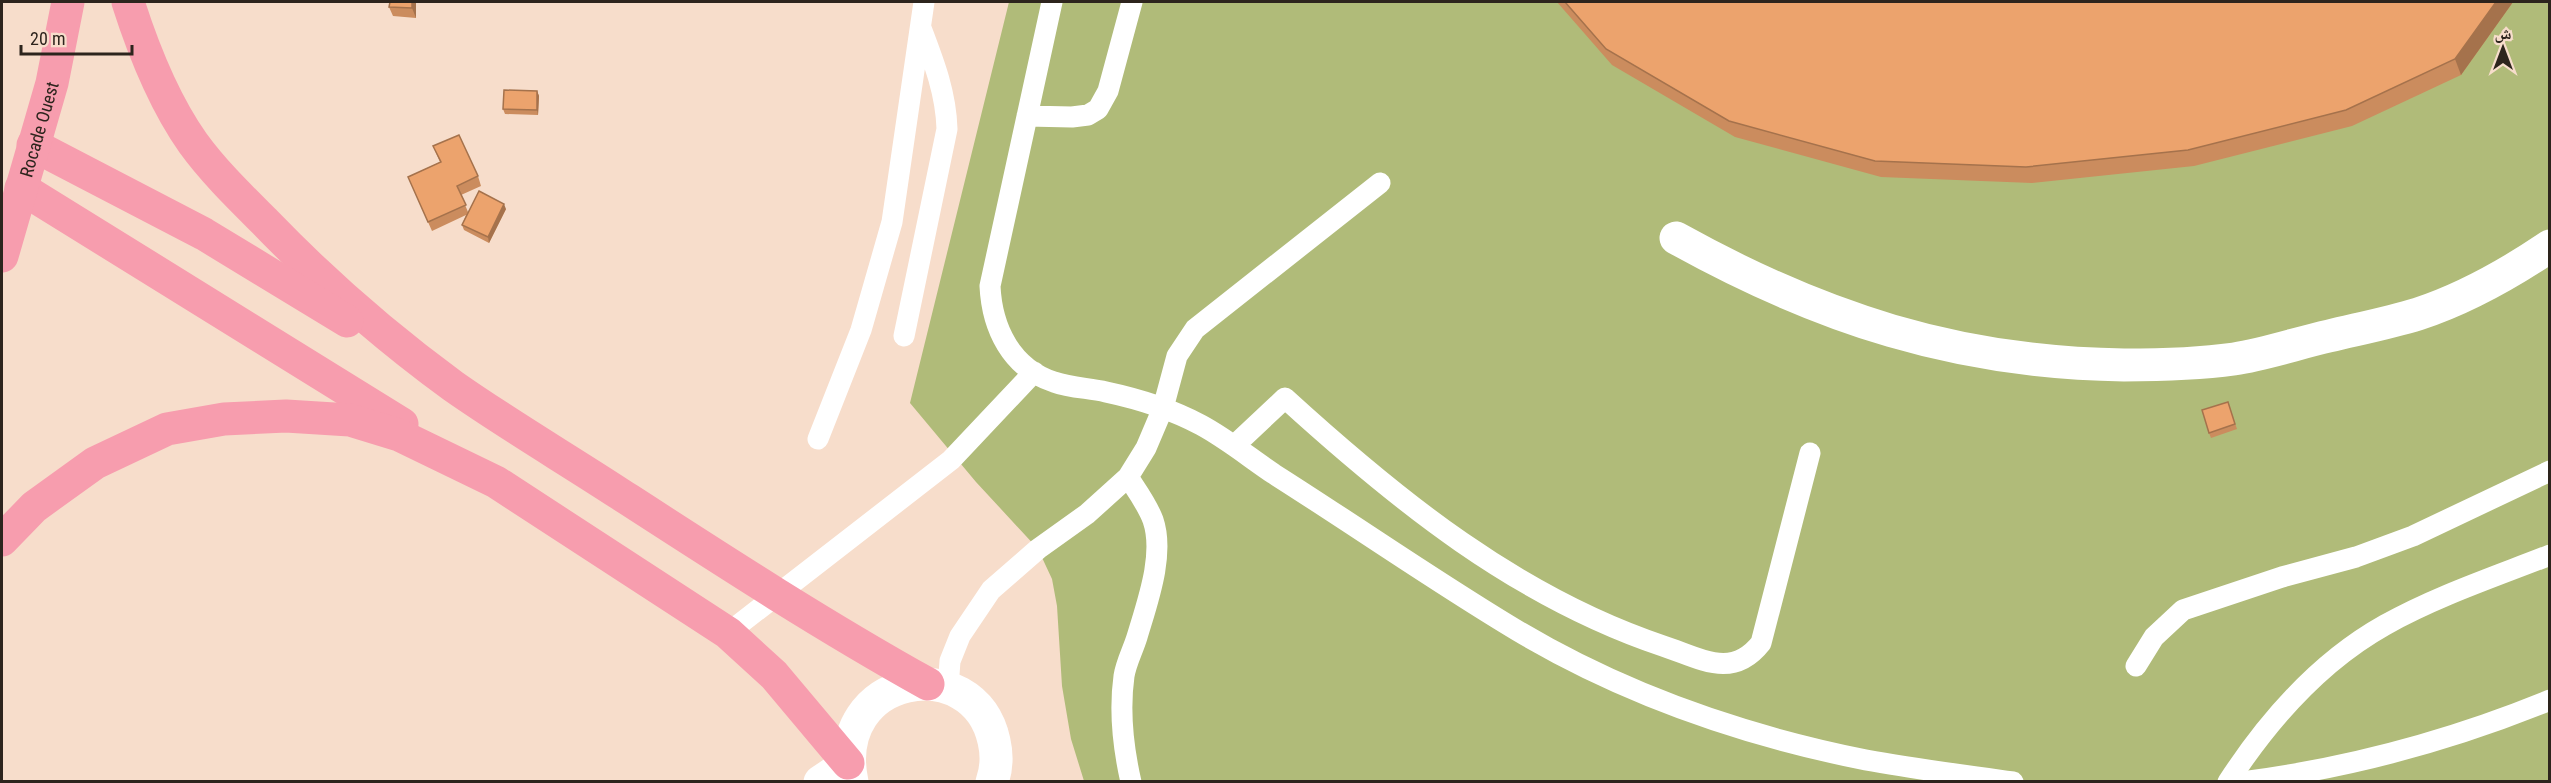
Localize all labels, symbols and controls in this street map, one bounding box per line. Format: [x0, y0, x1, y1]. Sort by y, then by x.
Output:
scale bar [21, 18, 132, 56]
north arrow [2473, 18, 2533, 78]
text: ش [2495, 24, 2512, 43]
text: 20 m [30, 28, 65, 49]
street label: Rocade Ouest [15, 79, 62, 179]

